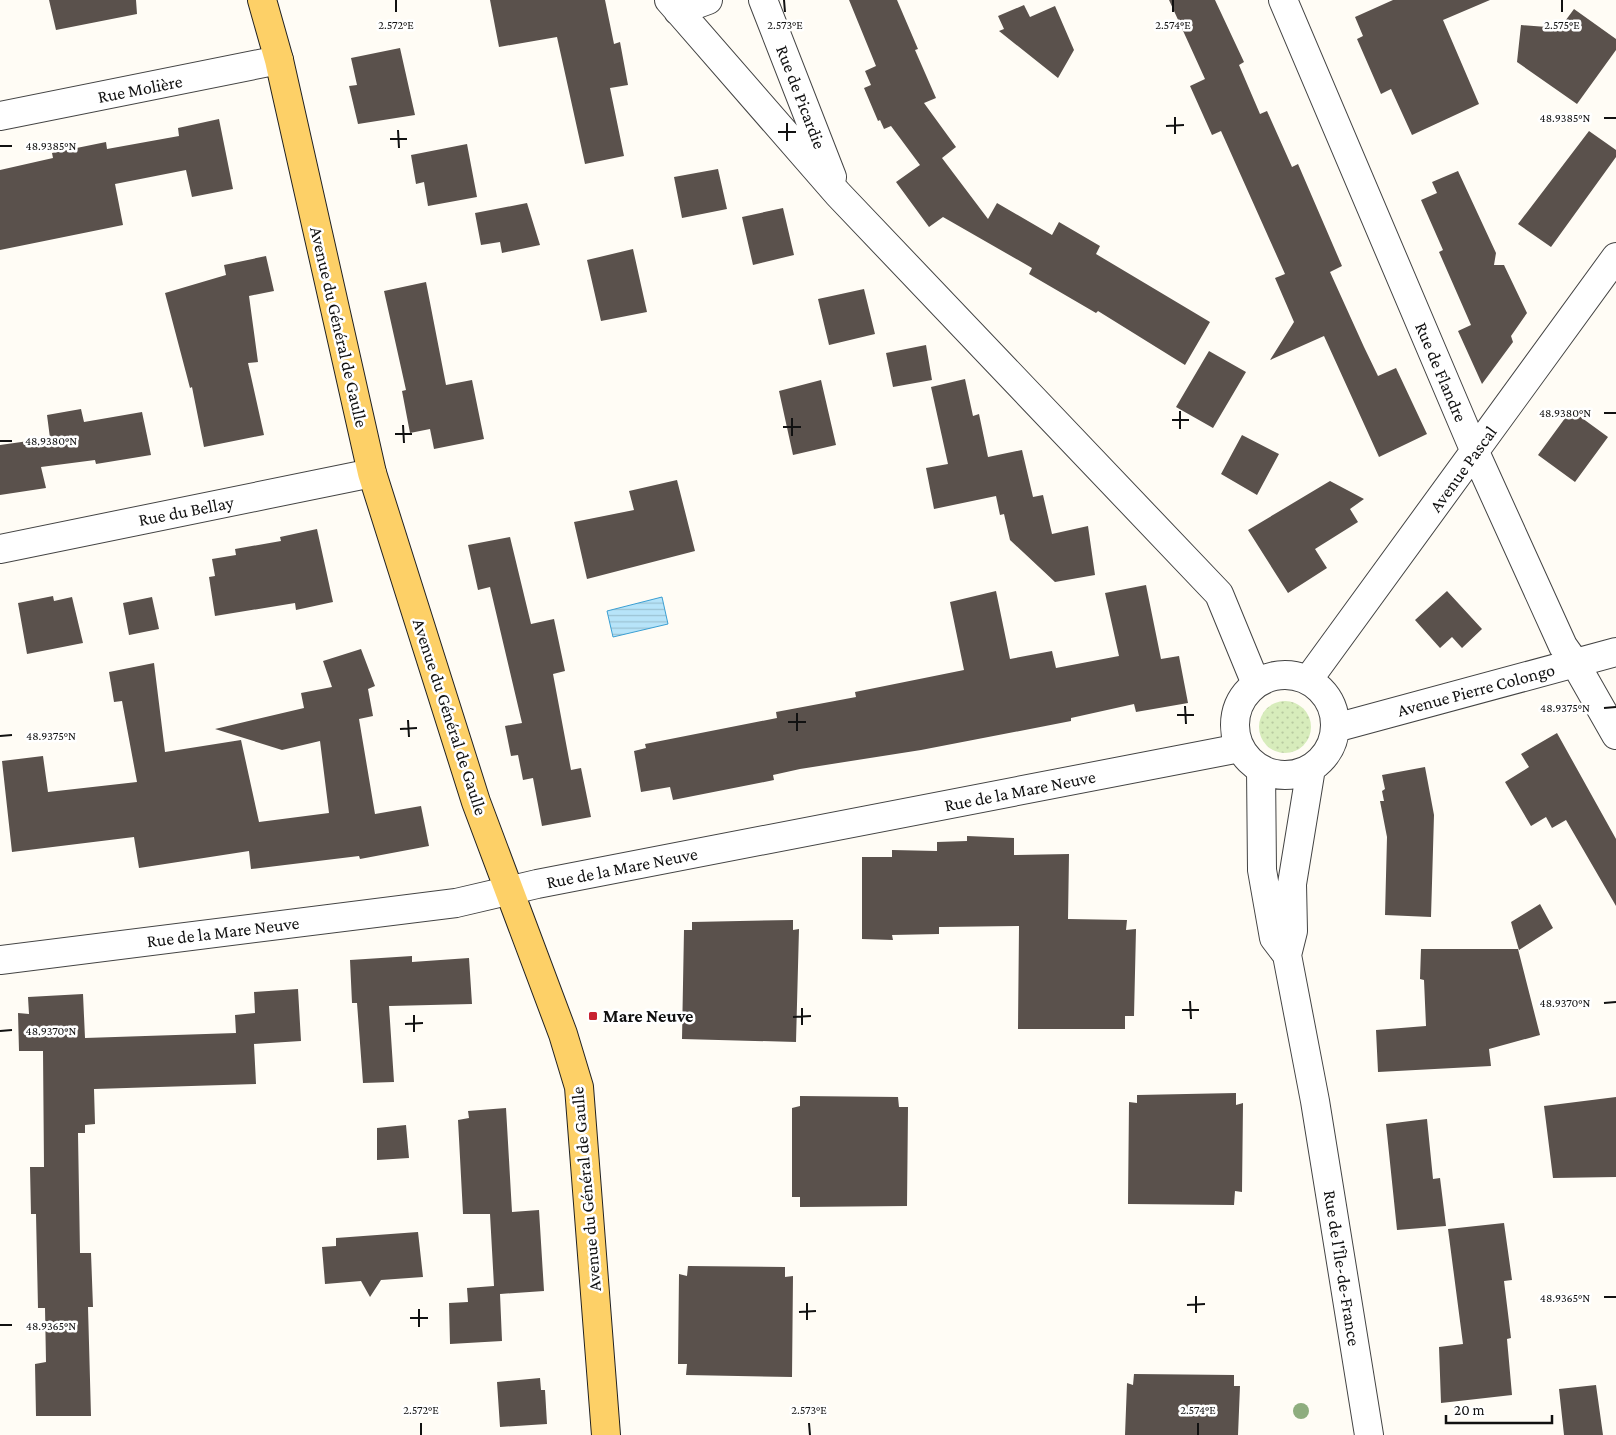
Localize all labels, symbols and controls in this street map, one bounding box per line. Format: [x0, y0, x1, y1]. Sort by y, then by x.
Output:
text: 2.572°E [378, 18, 414, 32]
text: 2.573°E [767, 18, 803, 32]
text: 2.574°E [1155, 18, 1191, 32]
text: 2.575°E [1544, 18, 1580, 32]
street label: Rue de Picardie [772, 43, 830, 152]
street label: Rue Molière [96, 71, 184, 107]
text: 48.9385°N [1540, 111, 1590, 125]
text: 48.9385°N [26, 139, 76, 153]
street label: Avenue du Général de Gaulle [306, 225, 372, 429]
street label: Rue de Flandre [1411, 319, 1471, 425]
text: 48.9380°N [1539, 406, 1591, 420]
street label: Avenue Pascal [1425, 422, 1501, 516]
text: 48.9380°N [25, 434, 77, 448]
street label: Rue du Bellay [137, 492, 236, 530]
street label: Avenue du Général de Gaulle [409, 616, 491, 818]
street label: Avenue Pierre Colongo [1395, 659, 1557, 721]
text: 48.9375°N [1540, 701, 1590, 715]
text: 48.9375°N [26, 729, 76, 743]
street label: Rue de la Mare Neuve [943, 767, 1097, 815]
street label: Rue de la Mare Neuve [545, 844, 699, 892]
street label: Rue de la Mare Neuve [146, 913, 301, 951]
text: 48.9370°N [1540, 996, 1591, 1010]
place label: Mare Neuve [603, 1006, 693, 1026]
marker: Mare Neuve [587, 1010, 599, 1022]
text: 48.9370°N [26, 1024, 77, 1038]
street label: Avenue du Général de Gaulle [567, 1086, 605, 1292]
street label: Rue de l'Île-de-France [1320, 1189, 1364, 1347]
text: 48.9365°N [1540, 1291, 1590, 1305]
text: 48.9365°N [26, 1319, 76, 1333]
scale bar [1446, 1392, 1552, 1424]
text: 20 m [1454, 1402, 1485, 1418]
text: 2.572°E [403, 1403, 439, 1417]
text: 2.573°E [791, 1403, 827, 1417]
text: 2.574°E [1180, 1403, 1216, 1417]

